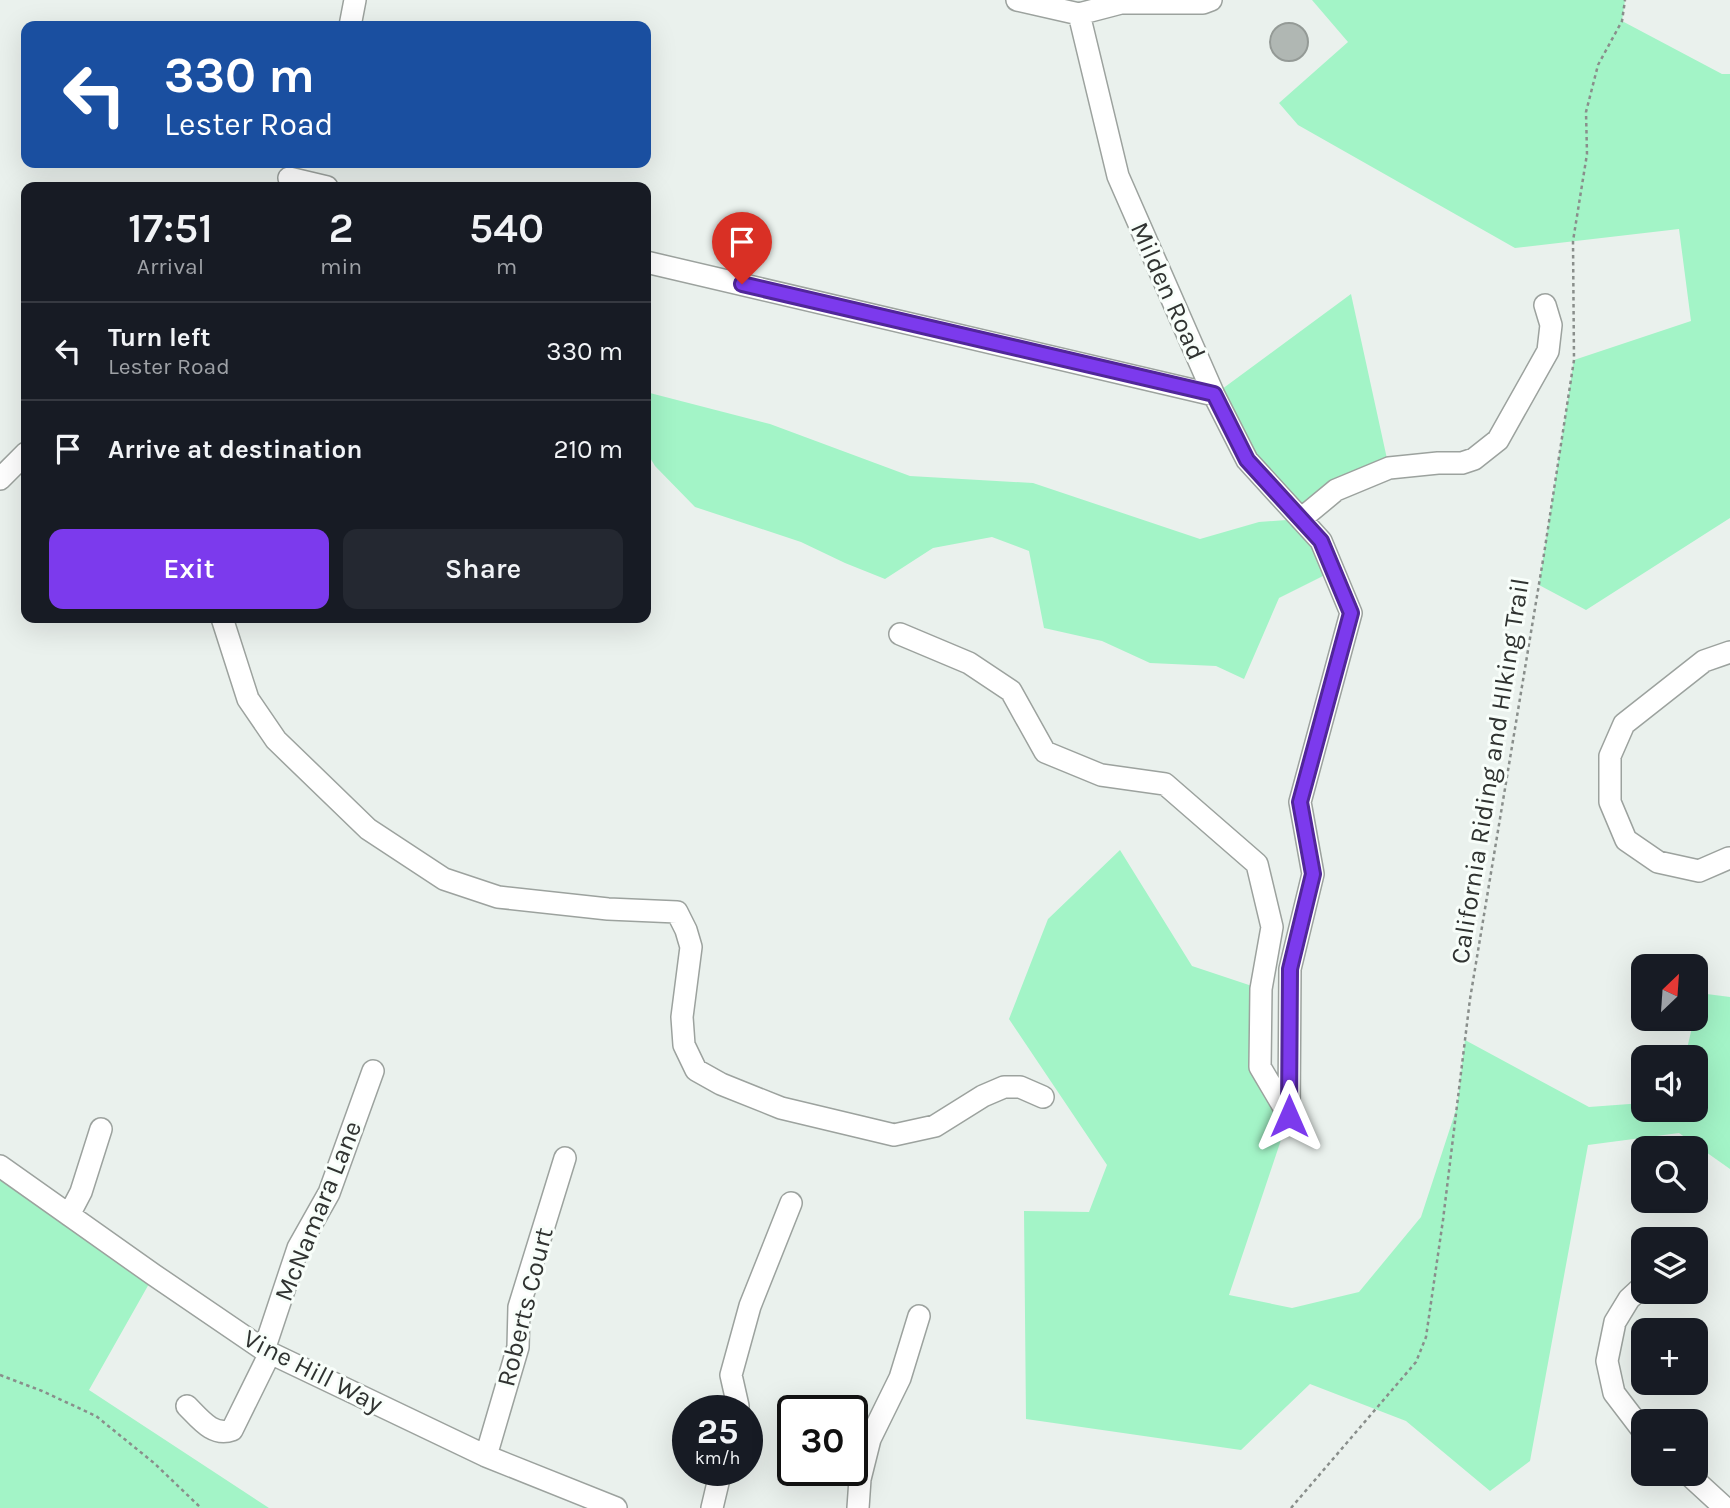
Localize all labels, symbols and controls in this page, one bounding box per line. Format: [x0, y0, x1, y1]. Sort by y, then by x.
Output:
text: 330 m [164, 47, 315, 104]
icon: left [49, 49, 140, 140]
text: Lester Road [164, 106, 334, 143]
text: 17:51 [128, 203, 213, 253]
text: 2 [328, 203, 354, 253]
text: 540 [469, 203, 544, 253]
pin [712, 212, 772, 284]
street label: Milden Road [1124, 217, 1212, 365]
icon: arrive [723, 223, 761, 261]
text: Arrival [137, 253, 204, 280]
text: min [320, 253, 362, 280]
text: m [496, 253, 517, 280]
text: Turn left [108, 322, 210, 353]
icon: left [49, 332, 87, 370]
text: 330 m [546, 336, 623, 367]
text: Lester Road [108, 353, 230, 380]
icon: arrive [49, 430, 87, 468]
text: Arrive at destination [108, 434, 362, 465]
text: 210 m [553, 434, 623, 465]
button: Exit [49, 529, 329, 609]
button: Share [343, 529, 623, 609]
street label: California Riding and HIking Trail [1444, 576, 1536, 966]
north arrow [1631, 954, 1708, 1031]
map controls [1631, 954, 1708, 1486]
button: sound [1631, 1045, 1708, 1122]
position arrow [1252, 1079, 1326, 1153]
street label: McNamara Lane [268, 1116, 368, 1306]
button: search [1631, 1136, 1708, 1213]
street label: Roberts Court [490, 1224, 560, 1390]
button: layers [1631, 1227, 1708, 1304]
button: + [1631, 1318, 1708, 1395]
street label: Vine Hill Way [238, 1323, 388, 1419]
speed limit sign: 30 [777, 1395, 868, 1486]
button: − [1631, 1409, 1708, 1486]
text: 25 [697, 1411, 738, 1452]
text: km/h [695, 1447, 740, 1469]

